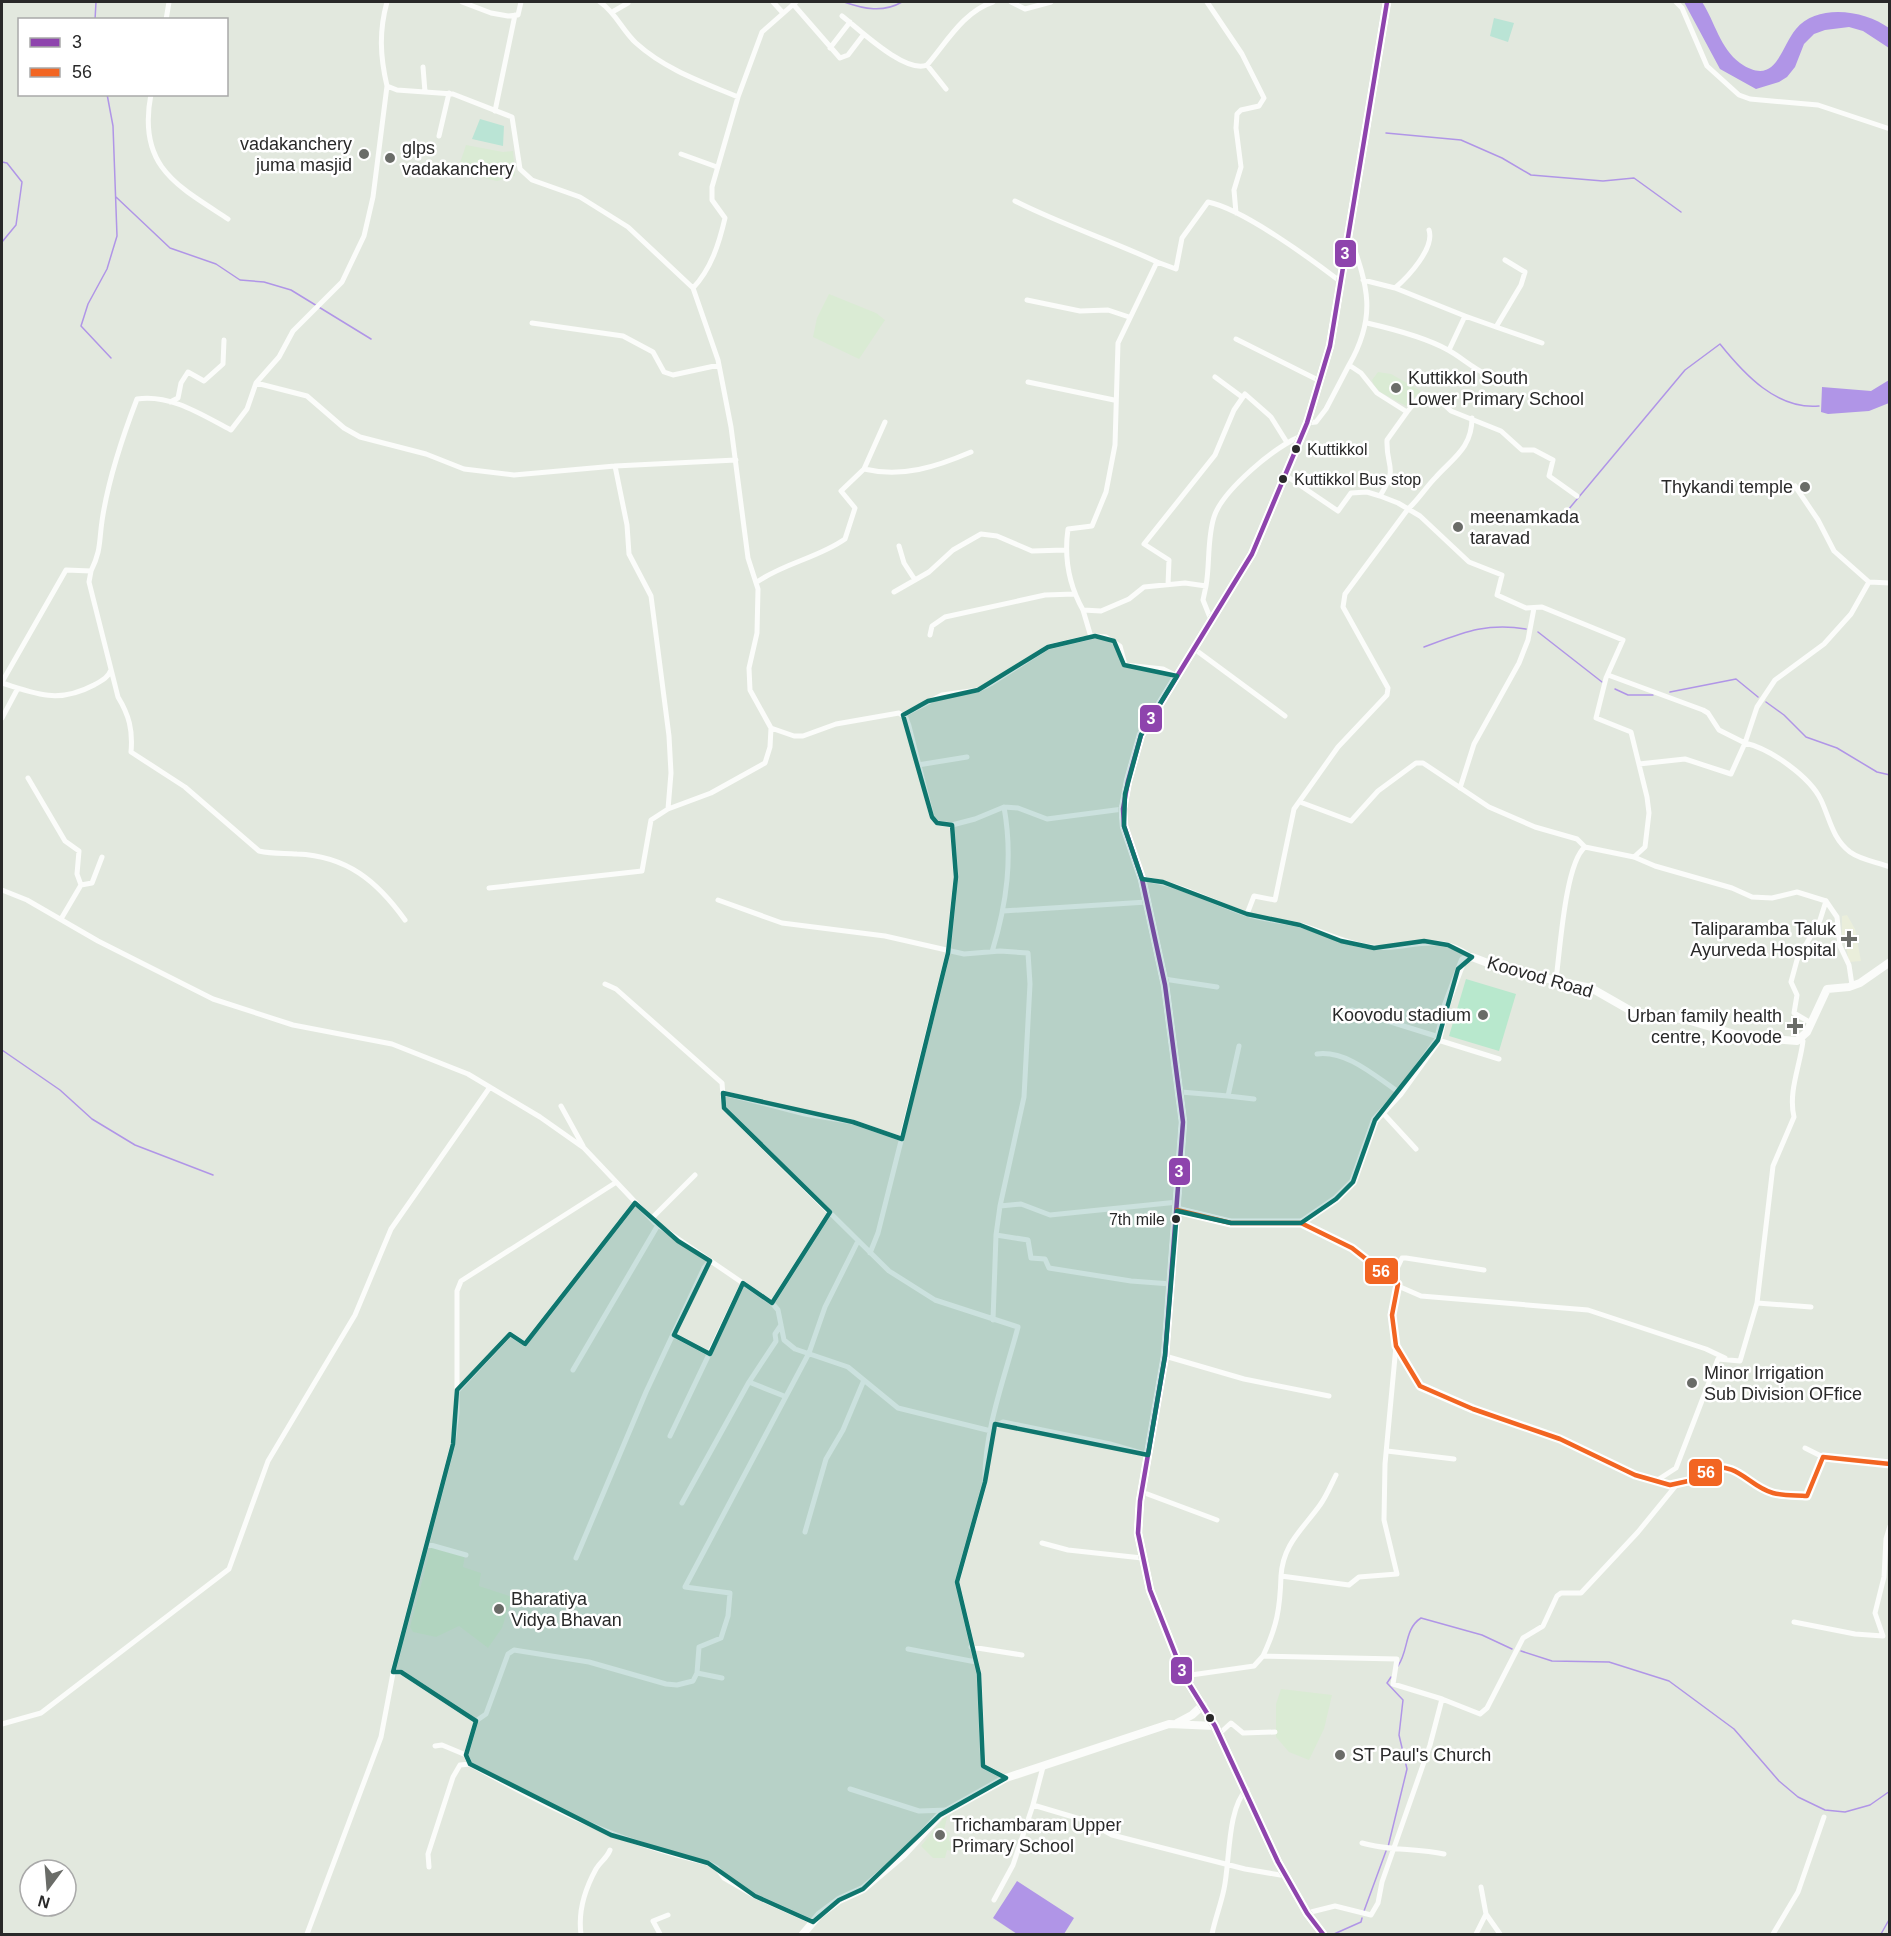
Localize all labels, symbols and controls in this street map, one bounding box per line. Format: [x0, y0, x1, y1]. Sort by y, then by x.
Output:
legend [18, 18, 228, 96]
text: 3 [72, 32, 82, 52]
text: 56 [72, 62, 92, 82]
place label: vadakanchery juma masjid [240, 134, 352, 175]
place label: glps vadakanchery [402, 138, 514, 179]
marker: vadakanchery juma masjid [357, 147, 371, 161]
marker: glps vadakanchery [383, 151, 397, 165]
line badge: 3 [1334, 239, 1357, 268]
text: 3 [1341, 245, 1350, 262]
place label: Kuttikkol South Lower Primary School [1408, 368, 1584, 409]
marker: Kuttikkol South Lower Primary School [1389, 381, 1403, 395]
place label: Kuttikkol [1307, 441, 1367, 458]
marker: Kuttikkol [1290, 443, 1302, 455]
place label: Kuttikkol Bus stop [1294, 471, 1421, 488]
marker: Kuttikkol Bus stop [1277, 473, 1289, 485]
place label: Thykandi temple [1661, 477, 1793, 497]
marker: Thykandi temple [1798, 480, 1812, 494]
place label: meenamkada taravad [1470, 507, 1580, 548]
marker: meenamkada taravad [1451, 520, 1465, 534]
line badge: 3 [1139, 704, 1163, 733]
text: 3 [1147, 710, 1156, 727]
place label: Taliparamba Taluk Ayurveda Hospital [1690, 919, 1837, 960]
marker: Taliparamba Taluk Ayurveda Hospital [1840, 930, 1858, 948]
street label: Koovod Road [1485, 952, 1595, 1002]
place label: Koovodu stadium [1332, 1005, 1471, 1025]
place label: Urban family health centre, Koovode [1627, 1006, 1782, 1047]
marker: Koovodu stadium [1476, 1008, 1490, 1022]
marker: Urban family health centre, Koovode [1786, 1017, 1804, 1035]
line badge: 3 [1168, 1157, 1191, 1186]
text: 3 [1175, 1163, 1184, 1180]
place label: 7th mile [1109, 1211, 1165, 1228]
marker: 7th mile [1170, 1213, 1182, 1225]
line badge: 56 [1364, 1257, 1399, 1285]
text: 56 [1372, 1263, 1390, 1280]
place label: Minor Irrigation Sub Division OFfice [1704, 1363, 1862, 1404]
marker: Minor Irrigation Sub Division OFfice [1685, 1376, 1699, 1390]
line badge: 56 [1688, 1458, 1723, 1487]
text: 56 [1697, 1464, 1715, 1481]
place label: Bharatiya Vidya Bhavan [511, 1589, 622, 1630]
marker: Bharatiya Vidya Bhavan [492, 1602, 506, 1616]
line badge: 3 [1170, 1656, 1193, 1685]
text: 3 [1178, 1662, 1187, 1679]
unlabelled marker [1204, 1712, 1216, 1724]
place label: ST Paul's Church [1352, 1745, 1491, 1765]
marker: ST Paul's Church [1333, 1748, 1347, 1762]
place label: Trichambaram Upper Primary School [952, 1815, 1121, 1856]
marker: Trichambaram Upper Primary School [933, 1828, 947, 1842]
north arrow [18, 1858, 78, 1918]
text: N [36, 1892, 52, 1912]

